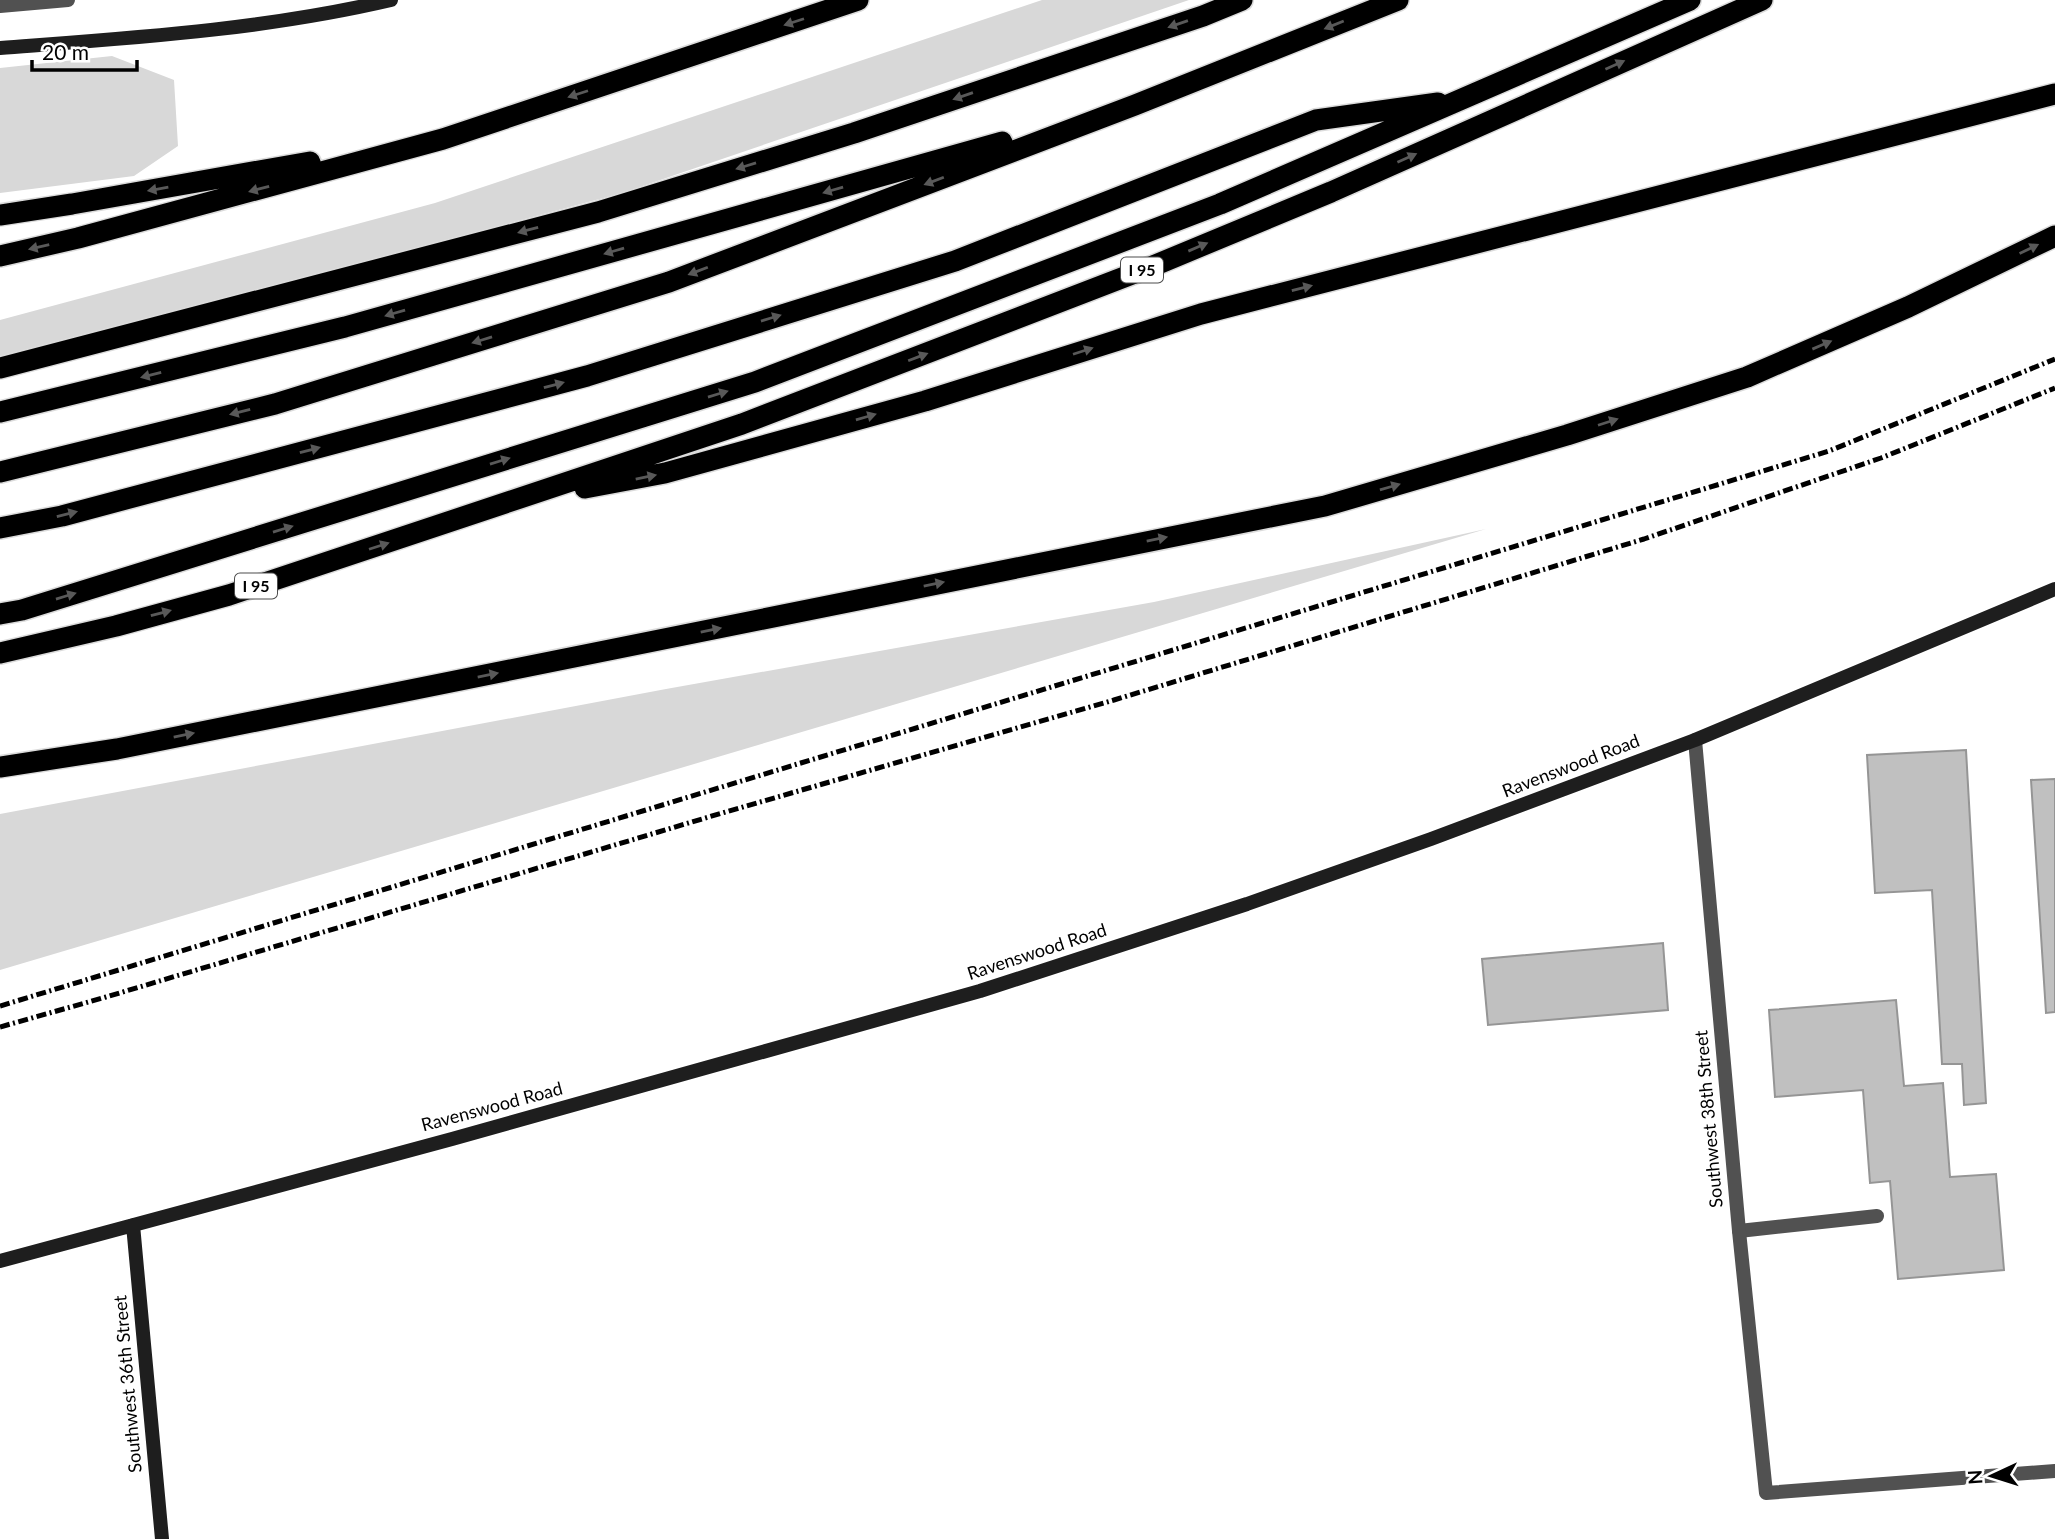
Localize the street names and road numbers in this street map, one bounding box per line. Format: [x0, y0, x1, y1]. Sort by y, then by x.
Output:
road number: I 95 [1121, 258, 1163, 282]
road number: I 95 [235, 573, 277, 598]
street label: Ravenswood Road [1499, 729, 1642, 801]
street label: Ravenswood Road [964, 918, 1109, 984]
street label: Southwest 38th Street [1689, 1029, 1727, 1209]
street label: Ravenswood Road [419, 1077, 565, 1135]
street label: Southwest 36th Street [108, 1294, 146, 1474]

